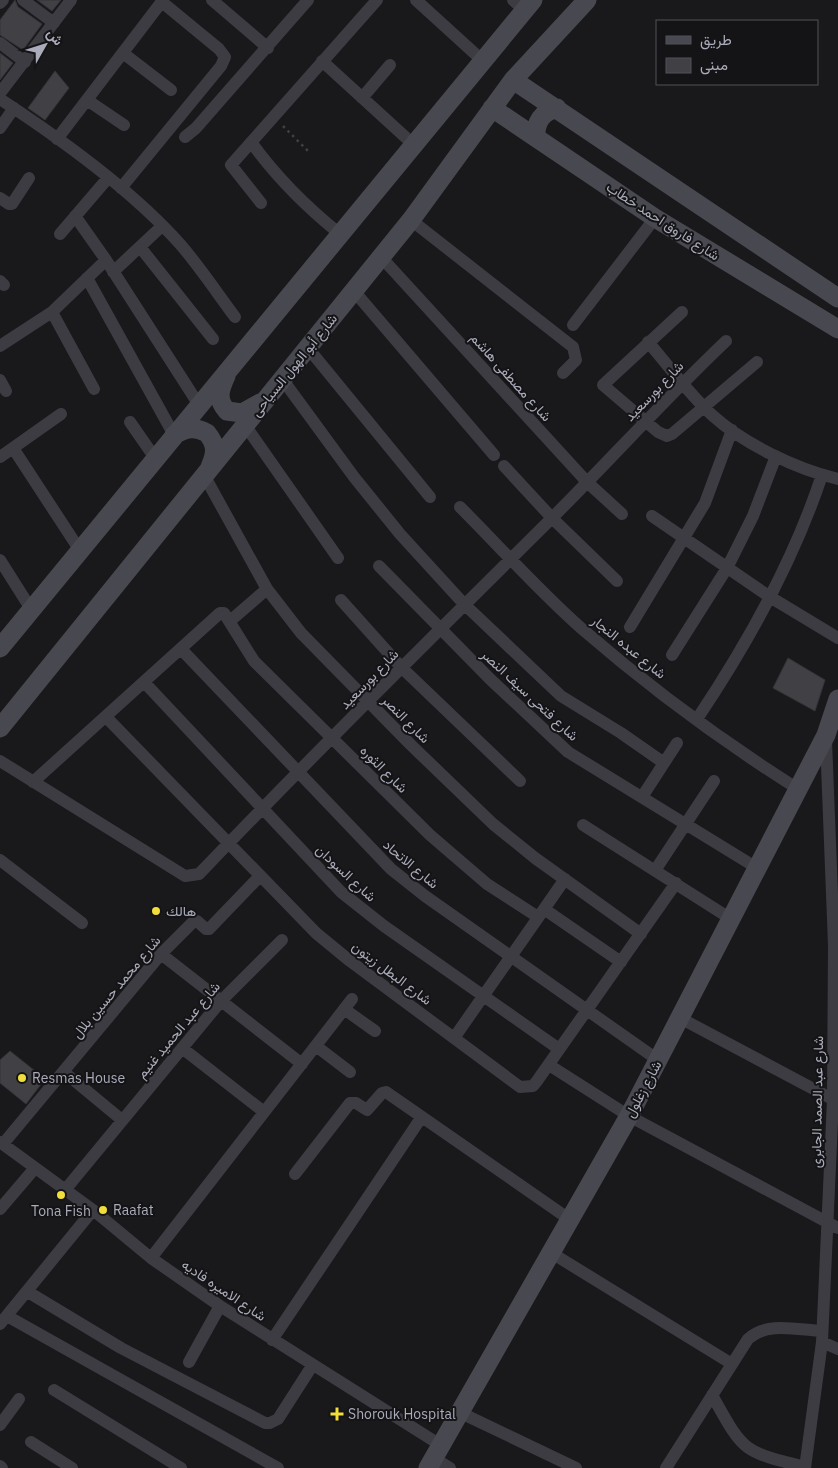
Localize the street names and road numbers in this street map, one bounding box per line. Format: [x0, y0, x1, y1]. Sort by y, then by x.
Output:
street label: شارع فاروق احمد خطاب [602, 178, 723, 266]
street label: شارع أبو الهول السياحى [247, 310, 343, 421]
street label: شارع مصطفى هاشم [465, 329, 556, 426]
street label: شارع بورسعيد [621, 357, 689, 426]
street label: شارع عبده النجار [586, 611, 670, 684]
street label: شارع بورسعيد [336, 645, 404, 714]
street label: شارع فتحى سيف النصر [475, 645, 582, 746]
street label: شارع النصر [376, 690, 434, 748]
street label: شارع الثوره [355, 741, 412, 798]
street label: شارع الاتحاد [378, 836, 442, 894]
street label: شارع السودان [311, 840, 380, 907]
street label: شارع محمد حسين بلال [68, 932, 166, 1043]
street label: شارع البطل زيتون [347, 937, 436, 1011]
street label: شارع عبد الحميد غنيم [132, 978, 225, 1083]
street label: شارع عبد الصمد الجابرى [807, 1036, 829, 1168]
street label: شارع زغلول [620, 1057, 667, 1122]
street label: شارع الاميره فاديه [177, 1255, 270, 1327]

